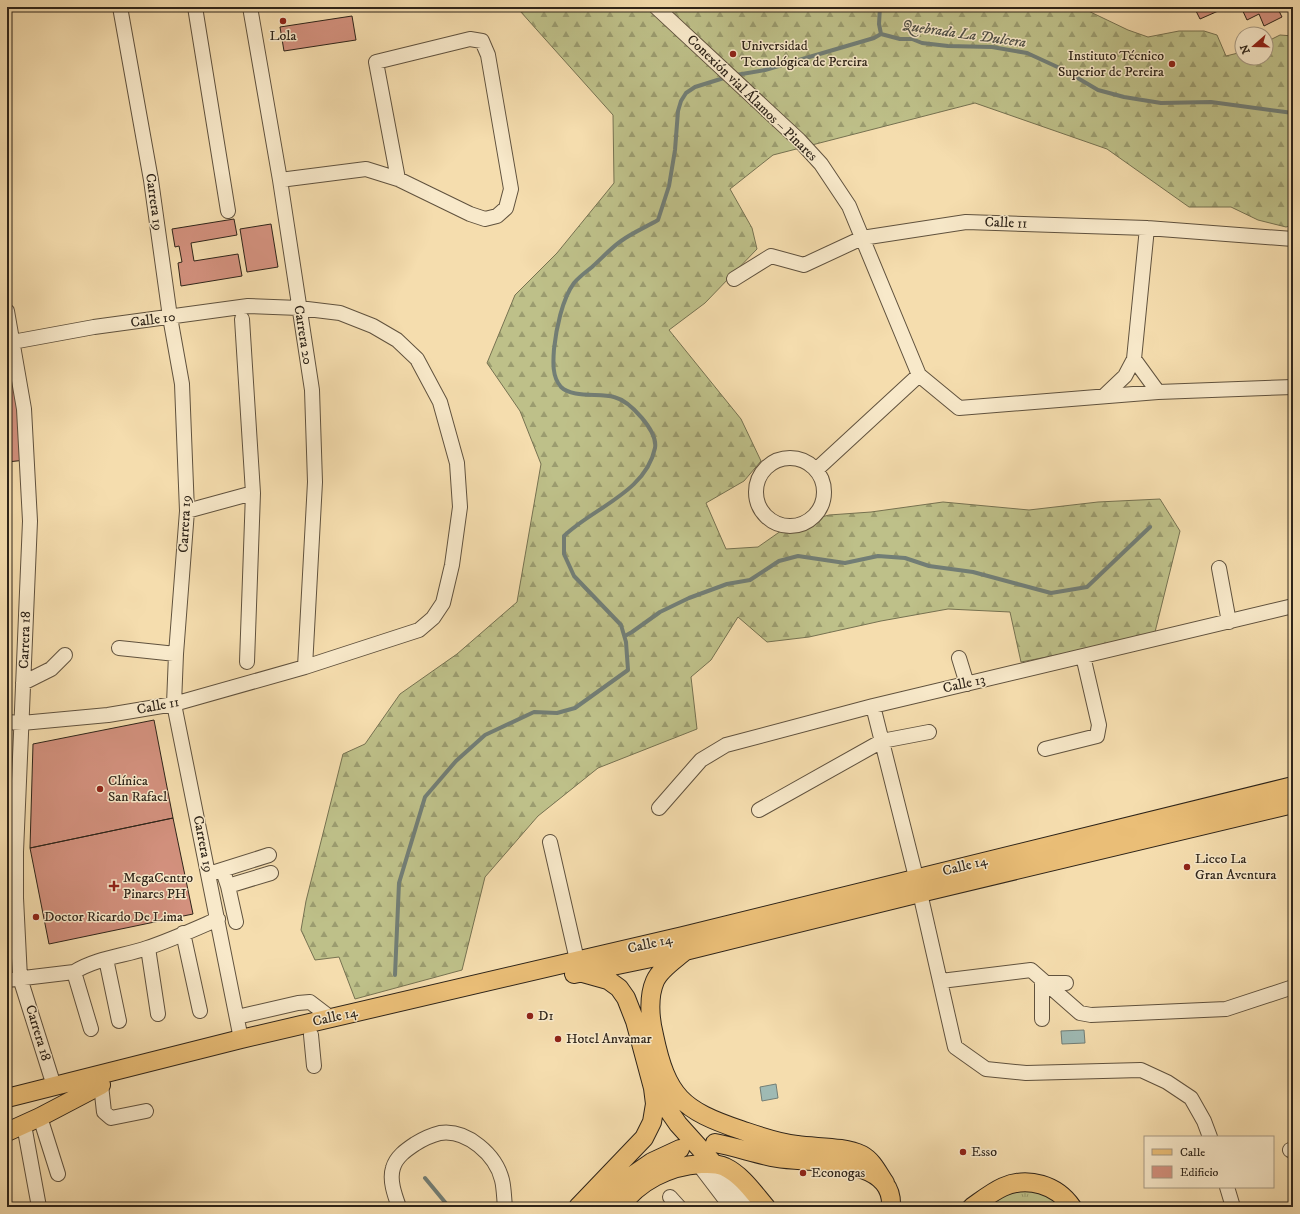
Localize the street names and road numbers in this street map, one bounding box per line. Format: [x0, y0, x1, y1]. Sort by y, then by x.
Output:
street label: Conexión vial Álamos – Pinares [683, 31, 821, 165]
street label: Carrera 19 [141, 172, 167, 232]
street label: Calle 11 [984, 213, 1028, 233]
street label: Carrera 20 [289, 304, 317, 366]
street label: Calle 10 [129, 308, 177, 332]
street label: Carrera 19 [175, 495, 195, 553]
street label: Carrera 18 [15, 611, 35, 669]
street label: Calle 13 [941, 670, 987, 698]
street label: Calle 11 [135, 693, 181, 719]
street label: Carrera 19 [189, 814, 217, 874]
street label: Calle 14 [941, 852, 990, 880]
street label: Calle 14 [626, 930, 675, 958]
street label: Carrera 18 [21, 1003, 55, 1063]
street label: Calle 14 [311, 1003, 360, 1031]

